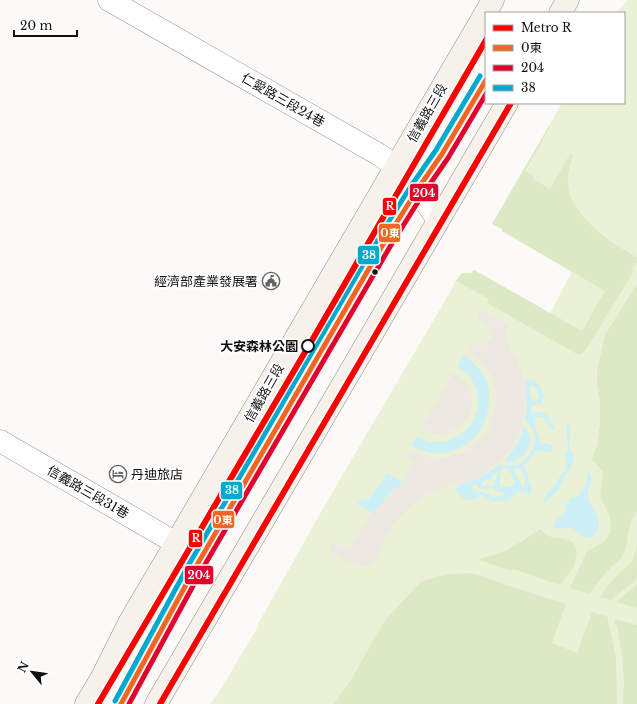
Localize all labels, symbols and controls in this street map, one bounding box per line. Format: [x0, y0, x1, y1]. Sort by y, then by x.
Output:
scale bar [14, 12, 77, 38]
legend [485, 12, 625, 104]
text: 20 m [20, 18, 52, 33]
text: Metro R [521, 20, 572, 35]
text: 0東 [521, 40, 542, 55]
text: 204 [521, 60, 544, 75]
street label: 仁愛路三段24巷 [238, 69, 328, 131]
text: 38 [521, 80, 536, 95]
street label: 信義路三段 [403, 81, 451, 145]
line badge: 204 [409, 183, 439, 202]
text: 204 [413, 186, 435, 200]
line badge: R [382, 197, 397, 216]
text: R [386, 199, 396, 213]
line badge: 0東 [378, 223, 401, 243]
text: 0東 [380, 226, 400, 240]
line badge: 38 [357, 245, 380, 265]
text: 38 [362, 248, 376, 262]
unlabelled marker [370, 267, 380, 277]
public building icon: 經濟部產業發展署 [261, 271, 281, 291]
place label: 經濟部產業發展署 [154, 273, 258, 290]
place label: 大安森林公園 [220, 338, 298, 355]
marker: 大安森林公園 [301, 339, 315, 353]
street label: 信義路三段 [240, 361, 288, 425]
street label: 信義路三段31巷 [44, 462, 132, 522]
hotel icon: 丹迪旅店 [108, 464, 128, 484]
place label: 丹迪旅店 [131, 466, 183, 483]
line badge: 38 [220, 481, 243, 500]
text: 38 [225, 483, 239, 497]
line badge: 0東 [212, 510, 235, 529]
text: 0東 [213, 513, 233, 527]
line badge: R [188, 529, 203, 548]
text: R [192, 531, 202, 545]
line badge: 204 [184, 565, 214, 585]
text: 204 [188, 568, 210, 582]
north arrow [12, 652, 52, 692]
text: N [15, 659, 32, 675]

